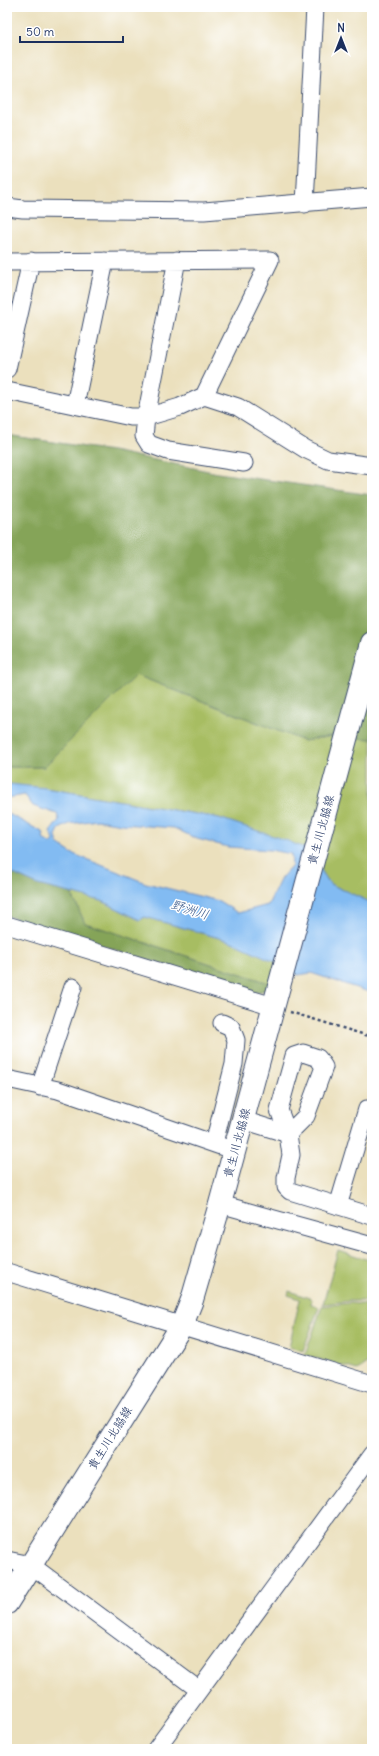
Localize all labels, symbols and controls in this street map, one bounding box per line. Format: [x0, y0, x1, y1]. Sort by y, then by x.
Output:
scale bar [20, 18, 123, 44]
north arrow [321, 18, 361, 58]
text: N [337, 21, 345, 35]
text: 50 m [26, 24, 55, 39]
street label: 貴生川北脇線 [304, 793, 337, 867]
water label: 野洲川 [169, 896, 211, 923]
street label: 貴生川北脇線 [220, 1106, 253, 1180]
street label: 貴生川北脇線 [84, 1403, 135, 1472]

